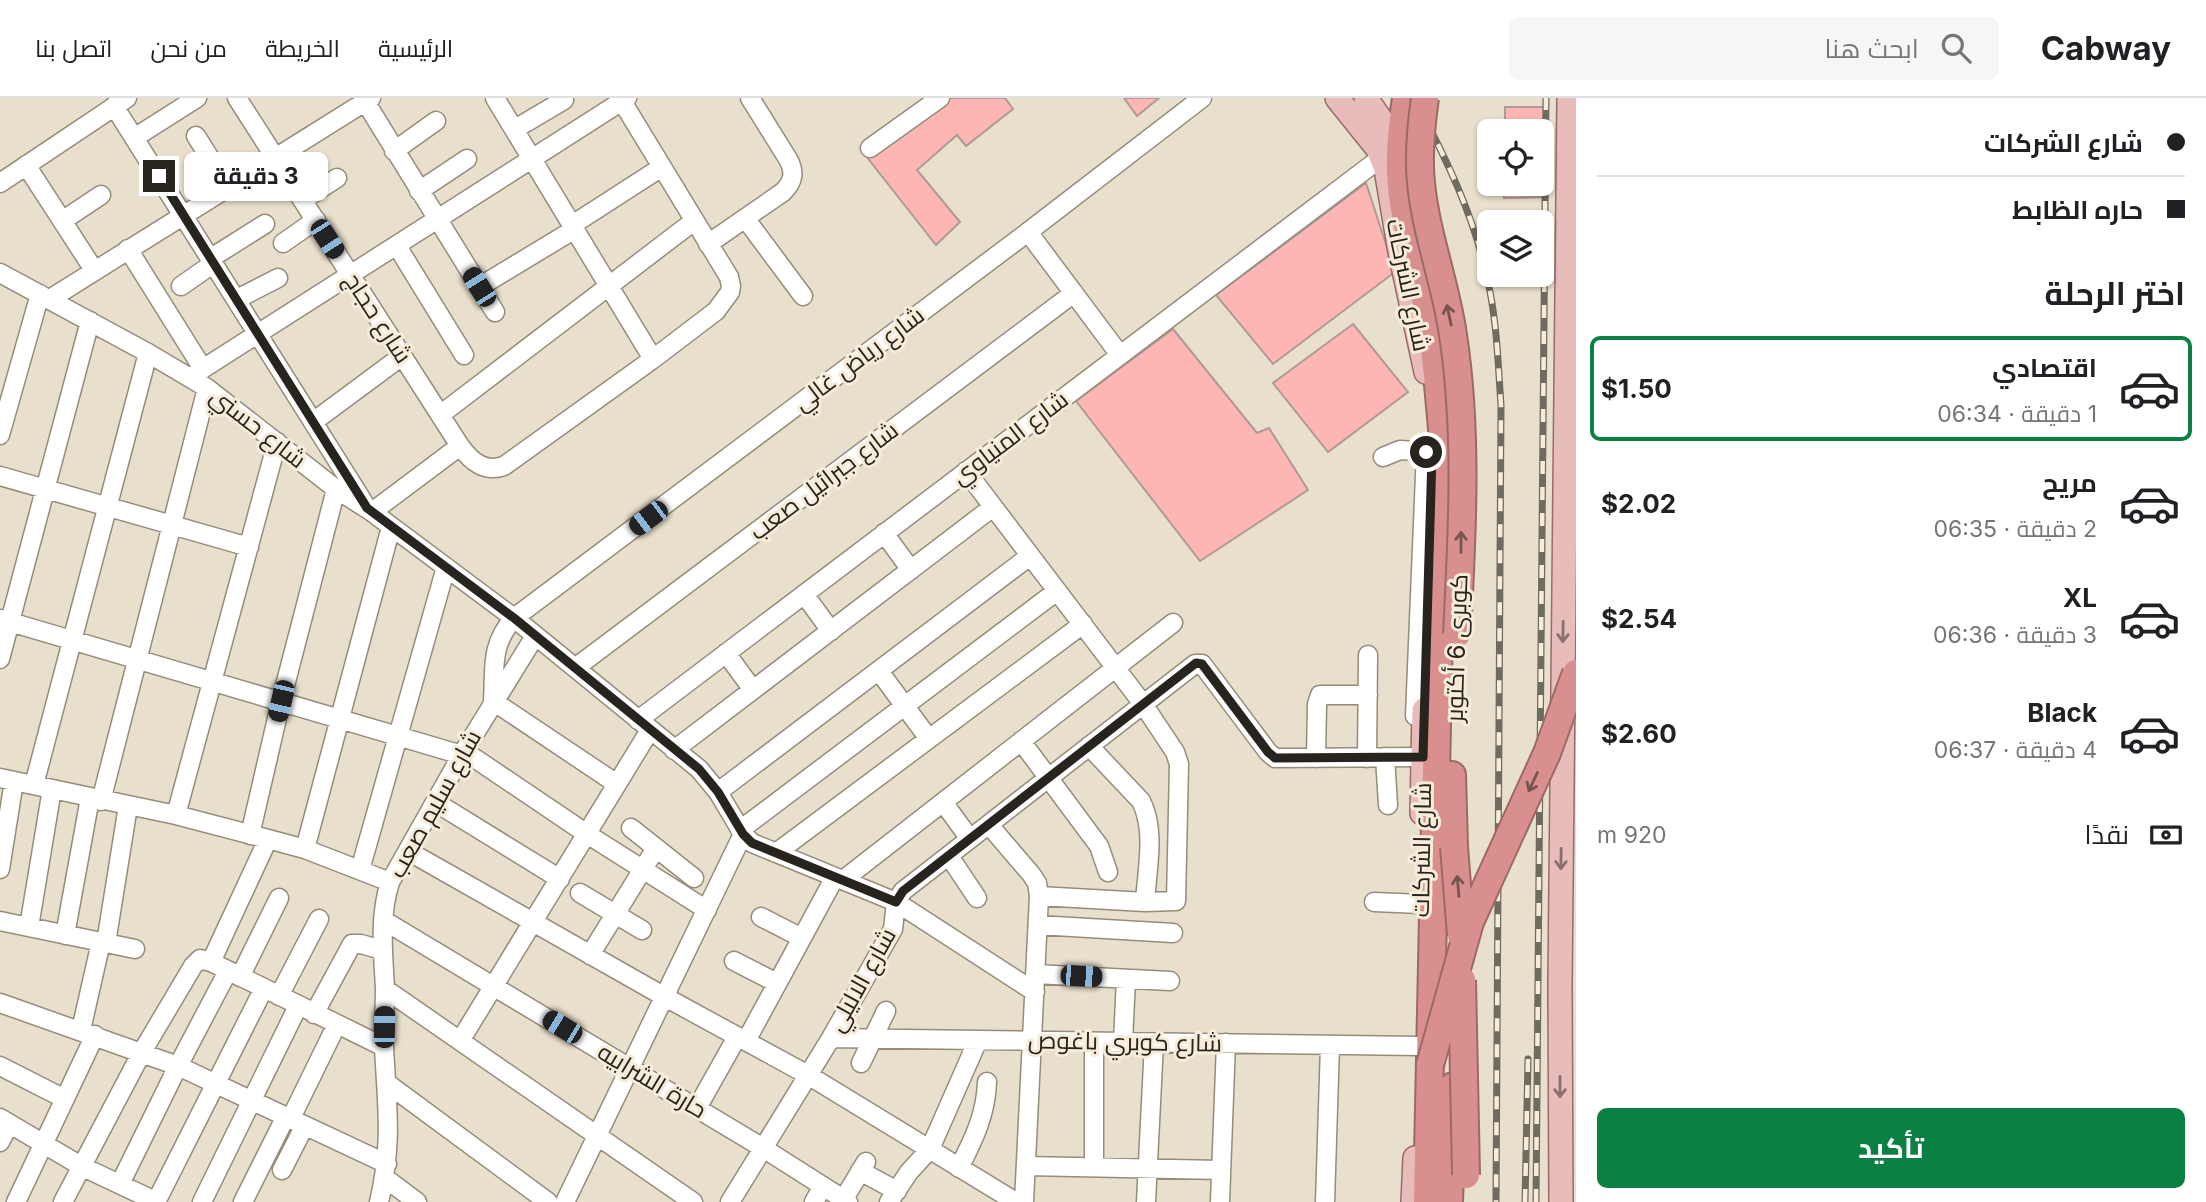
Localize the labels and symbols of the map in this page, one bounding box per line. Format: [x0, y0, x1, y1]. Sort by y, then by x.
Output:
callout: 3 دقيقة [184, 152, 327, 200]
route end [143, 160, 175, 192]
car [307, 216, 348, 262]
street label: شارع الشركات [1378, 216, 1437, 354]
car [459, 264, 500, 310]
street label: شارع حجاج [337, 267, 418, 369]
street label: شارع رياض غالي [788, 300, 933, 421]
one-way arrow [1442, 304, 1455, 327]
street label: شارع حسني [201, 381, 312, 478]
street label: شارع المنياوي [946, 384, 1076, 494]
street label: شارع جبرائيل صعب [744, 415, 905, 548]
route start [1410, 436, 1442, 468]
car [625, 497, 672, 539]
one-way arrow [1454, 531, 1468, 554]
street label: كوبرى 6 أكتوبر [1438, 573, 1474, 725]
one-way arrow [1557, 620, 1570, 643]
car [267, 678, 296, 724]
street label: شارع سليم صعب [382, 725, 489, 884]
one-way arrow [1526, 771, 1539, 792]
street label: شارع الشركات [1406, 782, 1439, 918]
one-way arrow [1554, 847, 1568, 870]
one-way arrow [1451, 875, 1464, 898]
street label: شارع الاليلي [821, 923, 906, 1039]
car [1060, 964, 1103, 988]
car [374, 1006, 395, 1048]
car [539, 1007, 586, 1047]
street label: شارع كوبري باغوص [1028, 1025, 1222, 1062]
street label: حارة الشرابيه [593, 1037, 712, 1124]
one-way arrow [1553, 1075, 1567, 1098]

